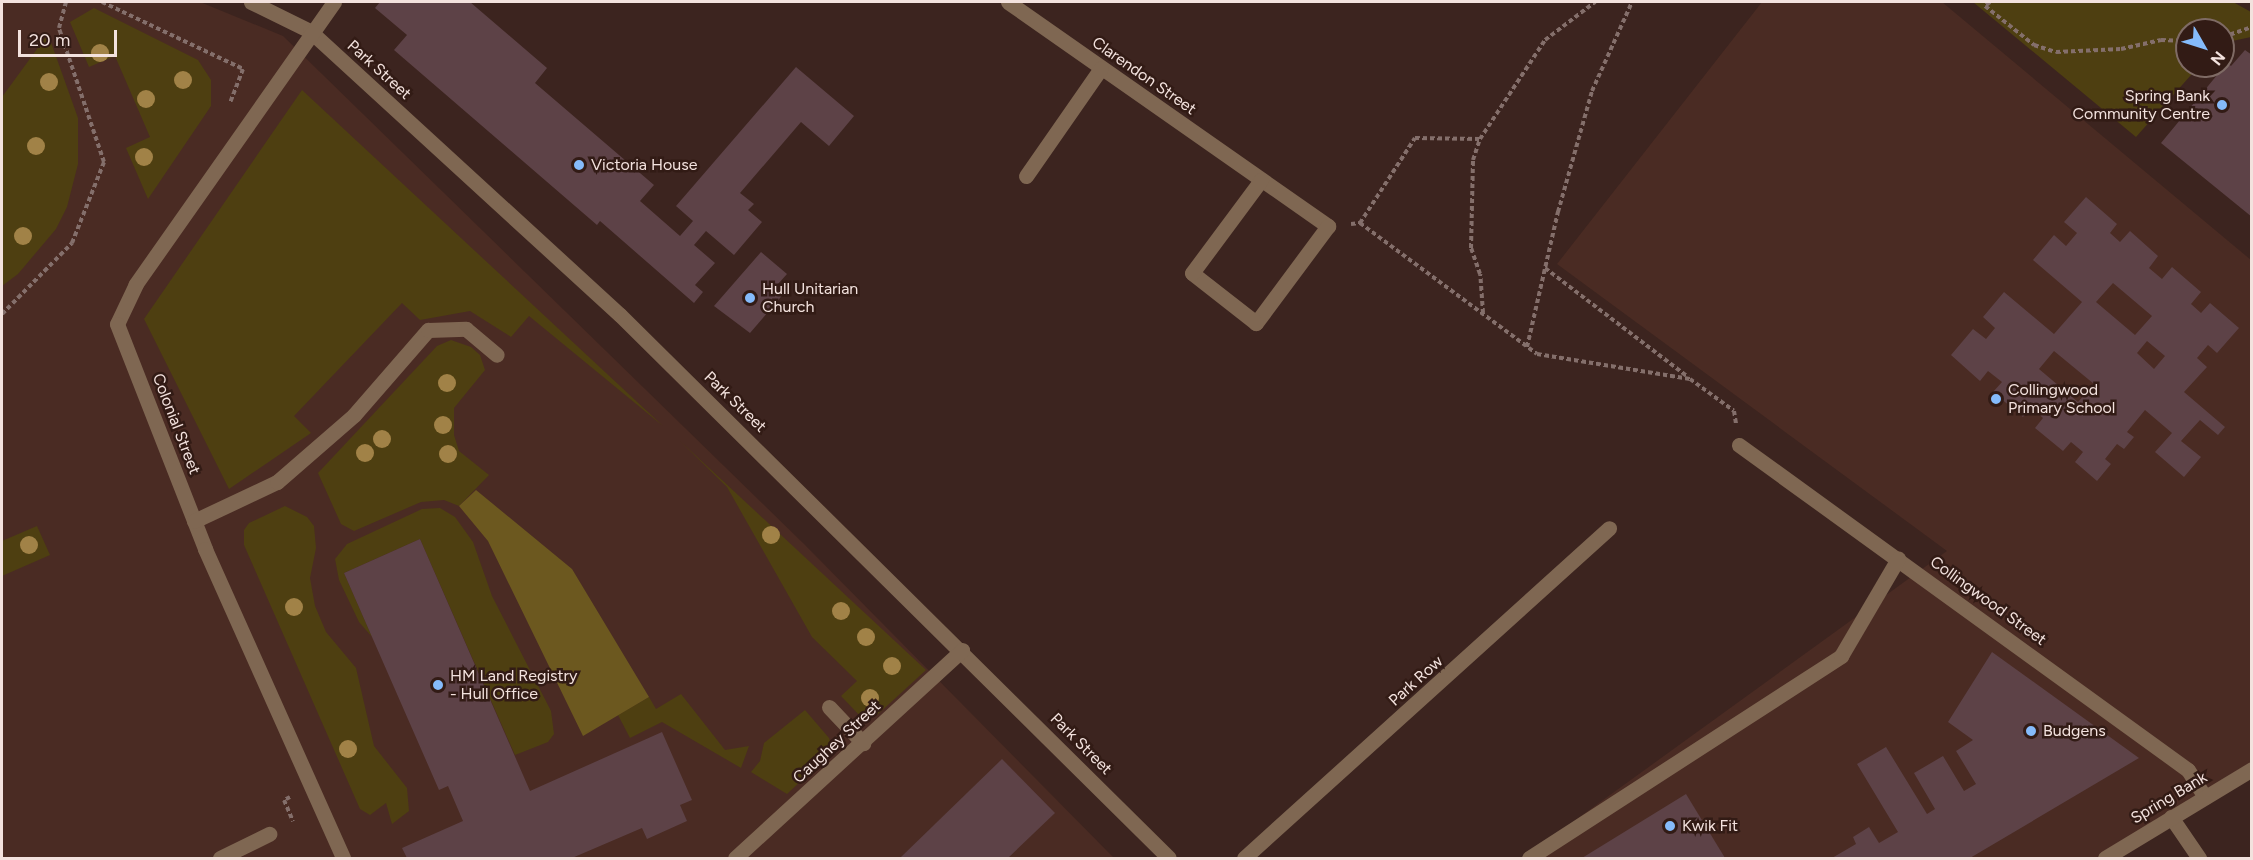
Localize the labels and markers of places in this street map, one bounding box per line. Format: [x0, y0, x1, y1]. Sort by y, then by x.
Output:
place label: Spring Bank Community Centre [2073, 86, 2210, 124]
marker: Spring Bank Community Centre [2215, 98, 2229, 112]
place label: Victoria House [591, 155, 697, 175]
marker: Victoria House [572, 158, 586, 172]
place label: Hull Unitarian Church [762, 279, 858, 317]
marker: Hull Unitarian Church [743, 291, 757, 305]
place label: Collingwood Primary School [2008, 380, 2115, 418]
marker: Collingwood Primary School [1989, 392, 2003, 406]
place label: HM Land Registry - Hull Office [450, 666, 577, 704]
marker: HM Land Registry - Hull Office [431, 678, 445, 692]
place label: Budgens [2043, 721, 2106, 741]
marker: Budgens [2024, 724, 2038, 738]
place label: Kwik Fit [1682, 816, 1738, 836]
marker: Kwik Fit [1663, 819, 1677, 833]

